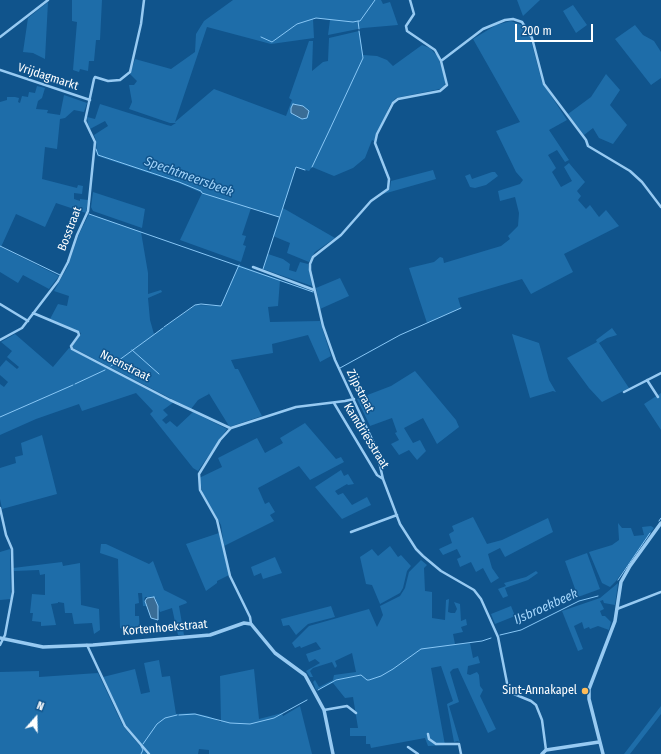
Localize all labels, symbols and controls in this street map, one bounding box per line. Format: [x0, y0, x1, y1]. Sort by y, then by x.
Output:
scale bar [517, 16, 595, 42]
text: 200 m [522, 24, 552, 38]
street label: Vrijdagmarkt [16, 60, 80, 94]
water label: Spechtmeersbeek [142, 154, 236, 200]
street label: Bosstraat [55, 205, 85, 253]
street label: Noenstraat [98, 347, 152, 385]
street label: Zijpstraat [343, 367, 377, 415]
street label: Kamdriesstraat [340, 401, 392, 471]
water label: IJsbroekbeek [512, 586, 580, 628]
street label: Kortenhoekstraat [122, 617, 208, 639]
place label: Sint-Annakapel [502, 684, 577, 698]
marker: Sint-Annakapel [580, 686, 590, 696]
north arrow [16, 698, 56, 738]
text: N [35, 699, 46, 713]

